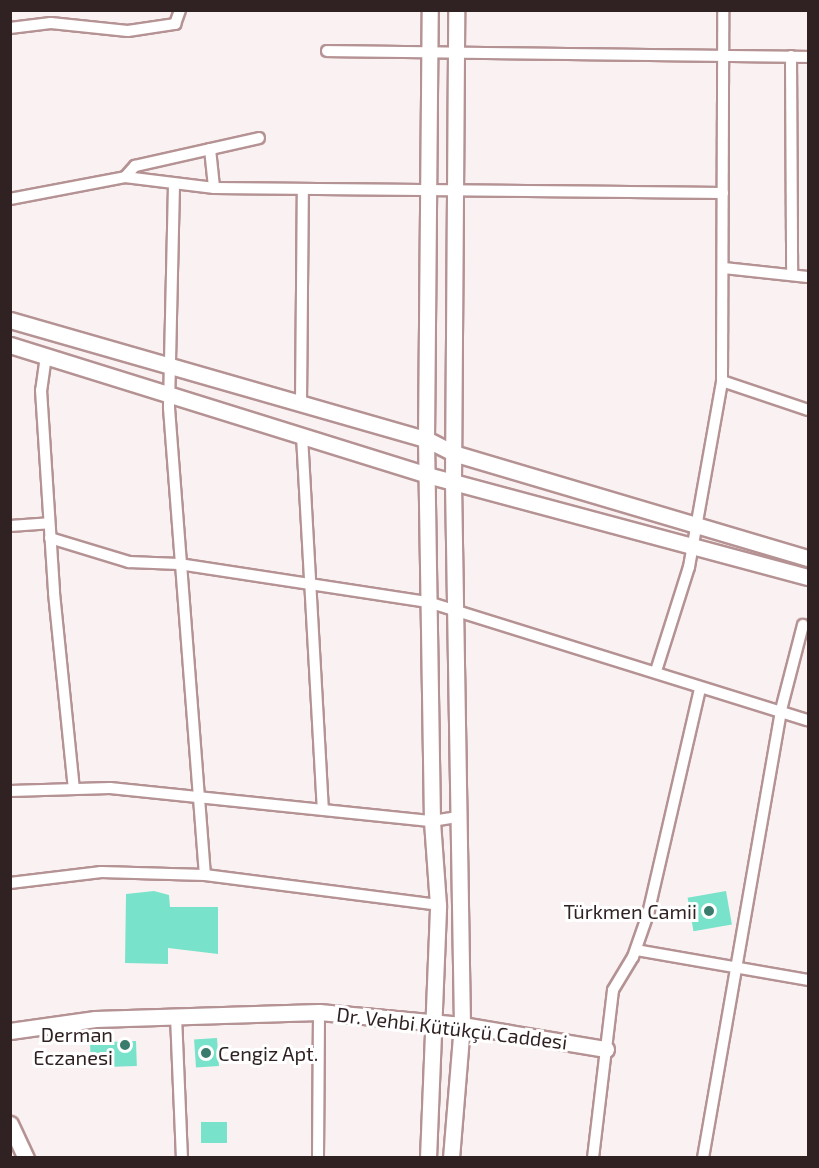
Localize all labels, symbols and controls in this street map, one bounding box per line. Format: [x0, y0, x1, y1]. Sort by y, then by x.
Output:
place label: Türkmen Camii [563, 899, 697, 923]
marker: Türkmen Camii [702, 904, 716, 918]
street label: Dr. Vehbi Kütükçü Caddesi [335, 1002, 569, 1054]
place label: Derman Eczanesi [33, 1022, 113, 1069]
marker: Derman Eczanesi [118, 1038, 132, 1052]
place label: Cengiz Apt. [218, 1041, 319, 1065]
marker: Cengiz Apt. [199, 1046, 213, 1060]

